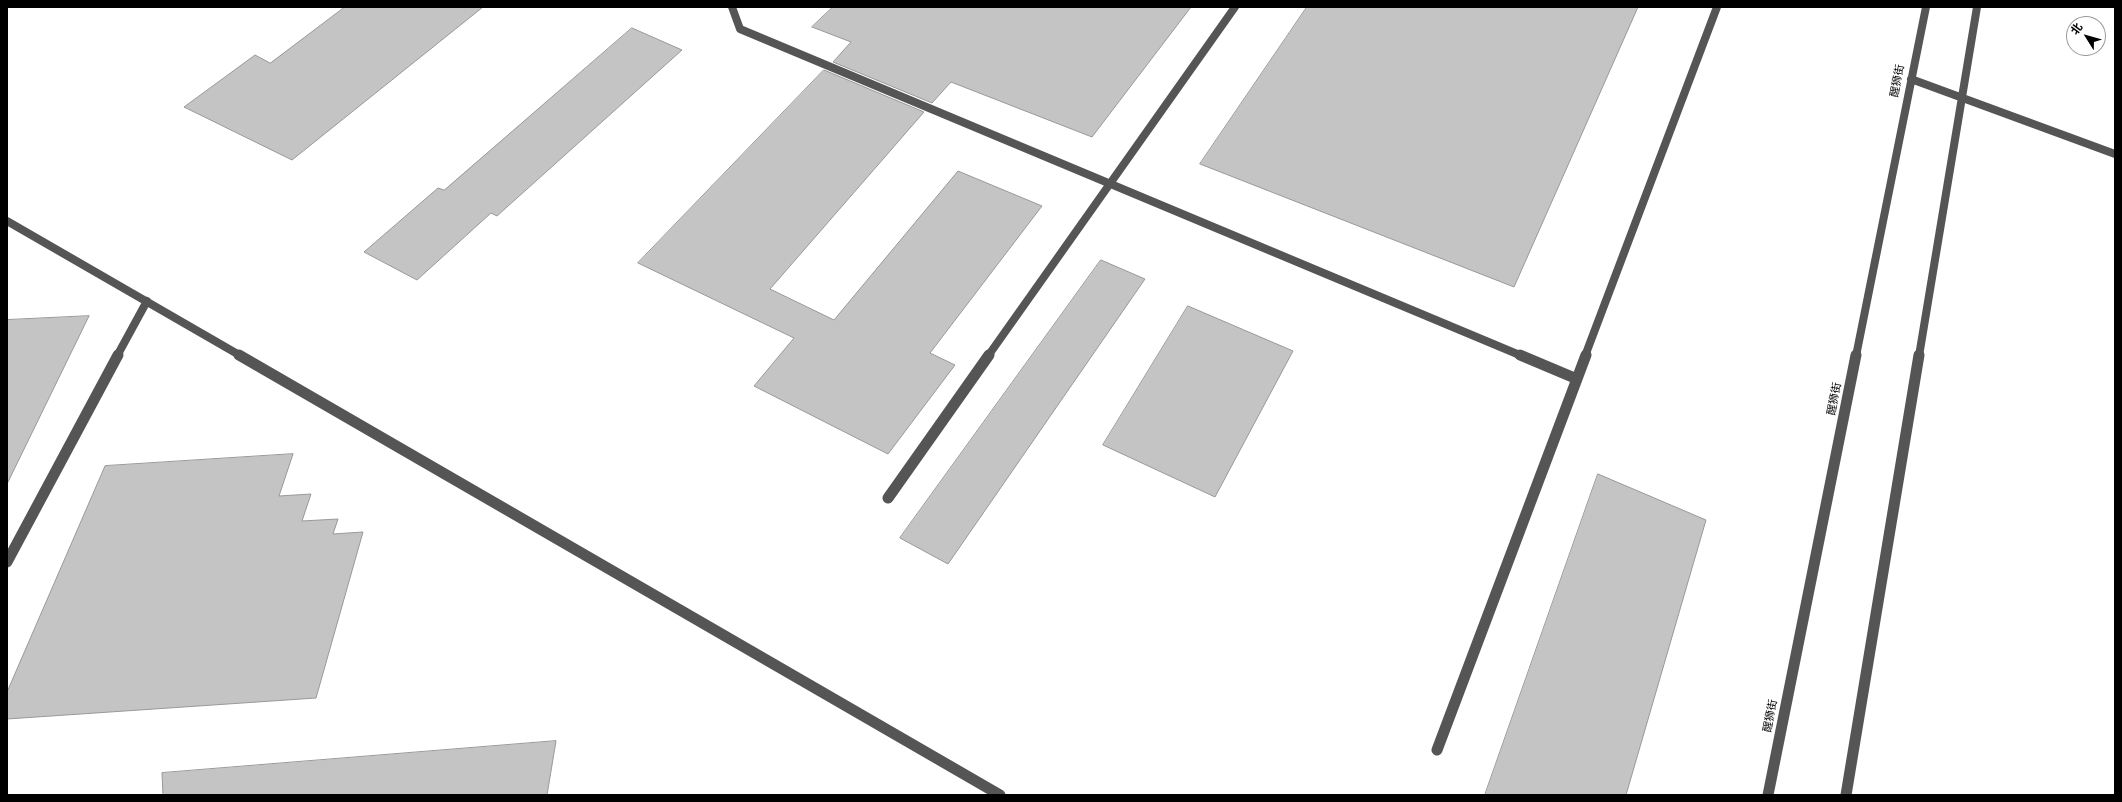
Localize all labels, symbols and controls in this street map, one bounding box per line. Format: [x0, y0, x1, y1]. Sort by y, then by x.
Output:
north arrow [2066, 16, 2106, 56]
text: 北 [2068, 20, 2086, 38]
street label: 醒狮街 [1888, 64, 1908, 98]
street label: 醒狮街 [1825, 382, 1845, 416]
street label: 醒狮街 [1761, 699, 1781, 733]

